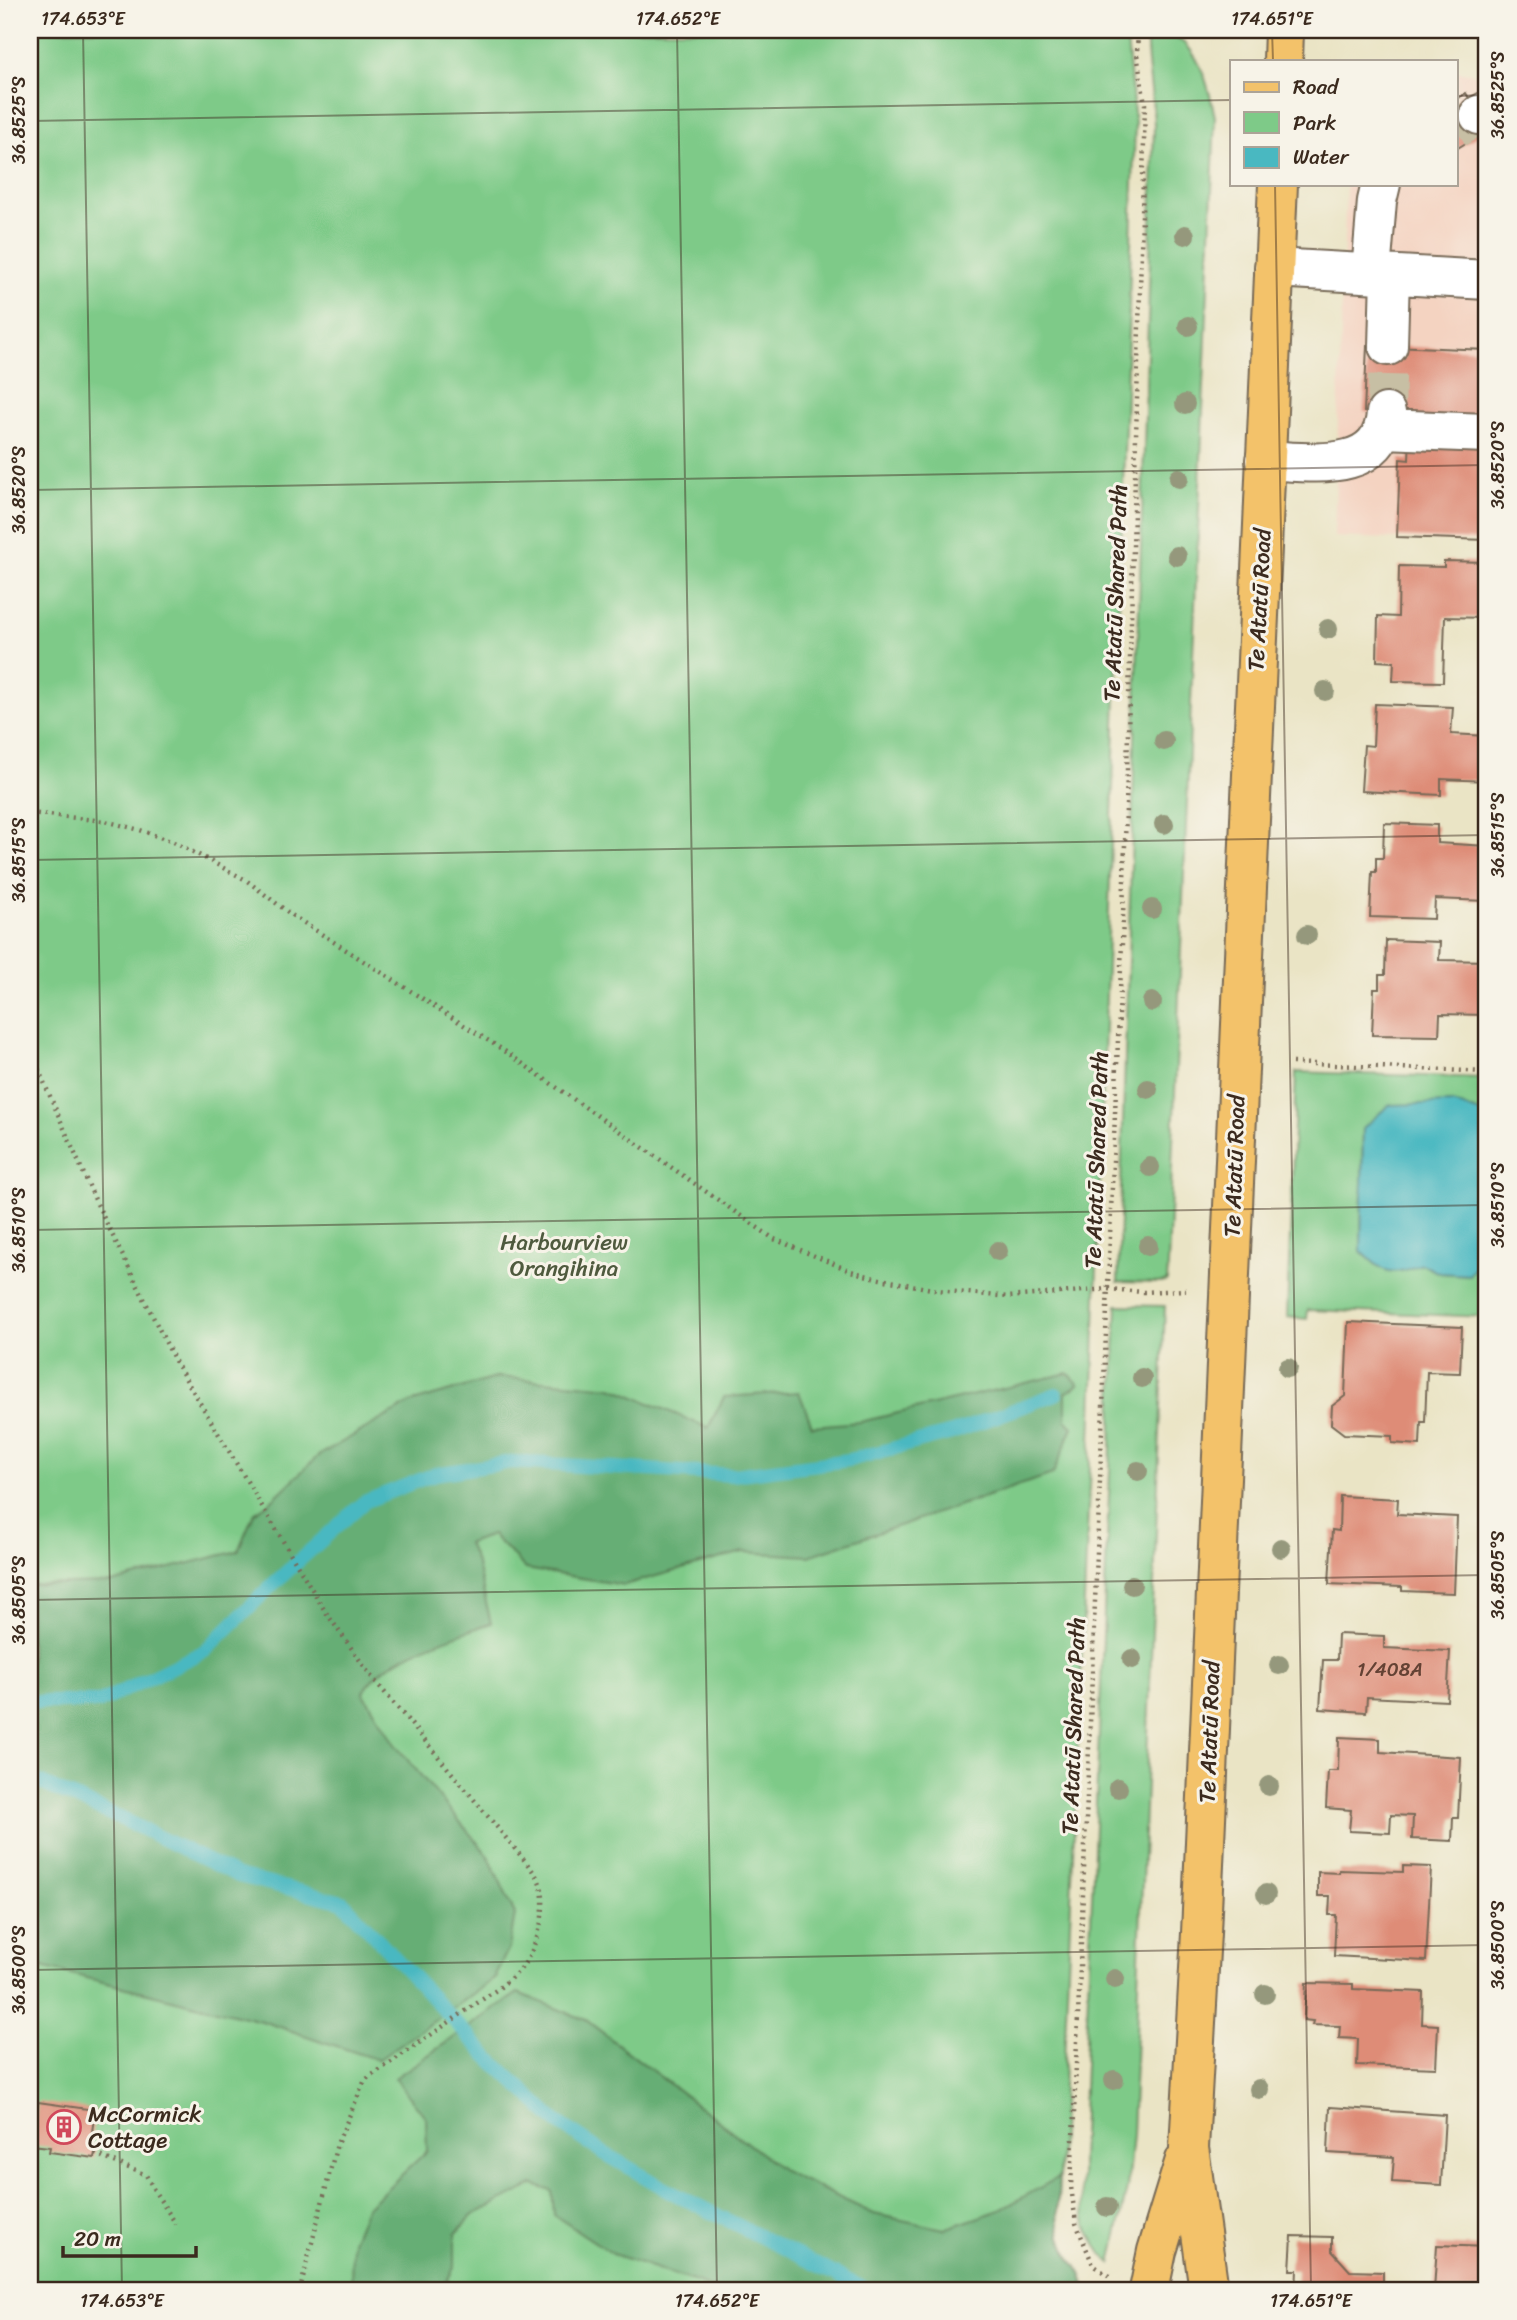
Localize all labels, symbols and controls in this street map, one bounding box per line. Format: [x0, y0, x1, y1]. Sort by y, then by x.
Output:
text: 174.653°E [41, 3, 126, 35]
text: 174.652°E [636, 3, 721, 35]
text: 174.651°E [1231, 3, 1314, 35]
text: 36.8525°S [1482, 51, 1514, 139]
legend [1230, 60, 1458, 186]
text: Road [1293, 68, 1340, 106]
text: 36.8525°S [3, 76, 35, 164]
text: Park [1293, 104, 1336, 142]
text: Water [1293, 138, 1350, 176]
text: 36.8520°S [1482, 421, 1514, 509]
text: 36.8520°S [3, 446, 35, 534]
street label: Te Atatū Shared Path [1091, 483, 1140, 703]
street label: Te Atatū Road [1235, 526, 1284, 672]
text: 36.8515°S [1482, 792, 1514, 878]
text: 36.8515°S [3, 817, 35, 903]
street label: Te Atatū Shared Path [1072, 1050, 1121, 1270]
street label: Te Atatū Road [1212, 1092, 1258, 1238]
text: 36.8510°S [1482, 1162, 1514, 1248]
text: 36.8510°S [3, 1187, 35, 1273]
park label: Harbourview Orangihina [500, 1222, 628, 1289]
text: 36.8505°S [1482, 1531, 1514, 1619]
text: 36.8505°S [3, 1556, 35, 1644]
street label: Te Atatū Shared Path [1049, 1616, 1098, 1836]
house number: 1/408A [1357, 1653, 1423, 1686]
street label: Te Atatū Road [1187, 1658, 1233, 1804]
text: 36.8500°S [1482, 1900, 1514, 1990]
text: 36.8500°S [3, 1925, 35, 2015]
place label: McCormick Cottage [88, 2094, 201, 2161]
building icon: McCormick Cottage [45, 2108, 83, 2146]
scale bar [63, 2215, 196, 2259]
text: 20 m [74, 2220, 121, 2258]
text: 174.653°E [80, 2285, 165, 2317]
text: 174.652°E [675, 2285, 760, 2317]
text: 174.651°E [1270, 2285, 1353, 2317]

